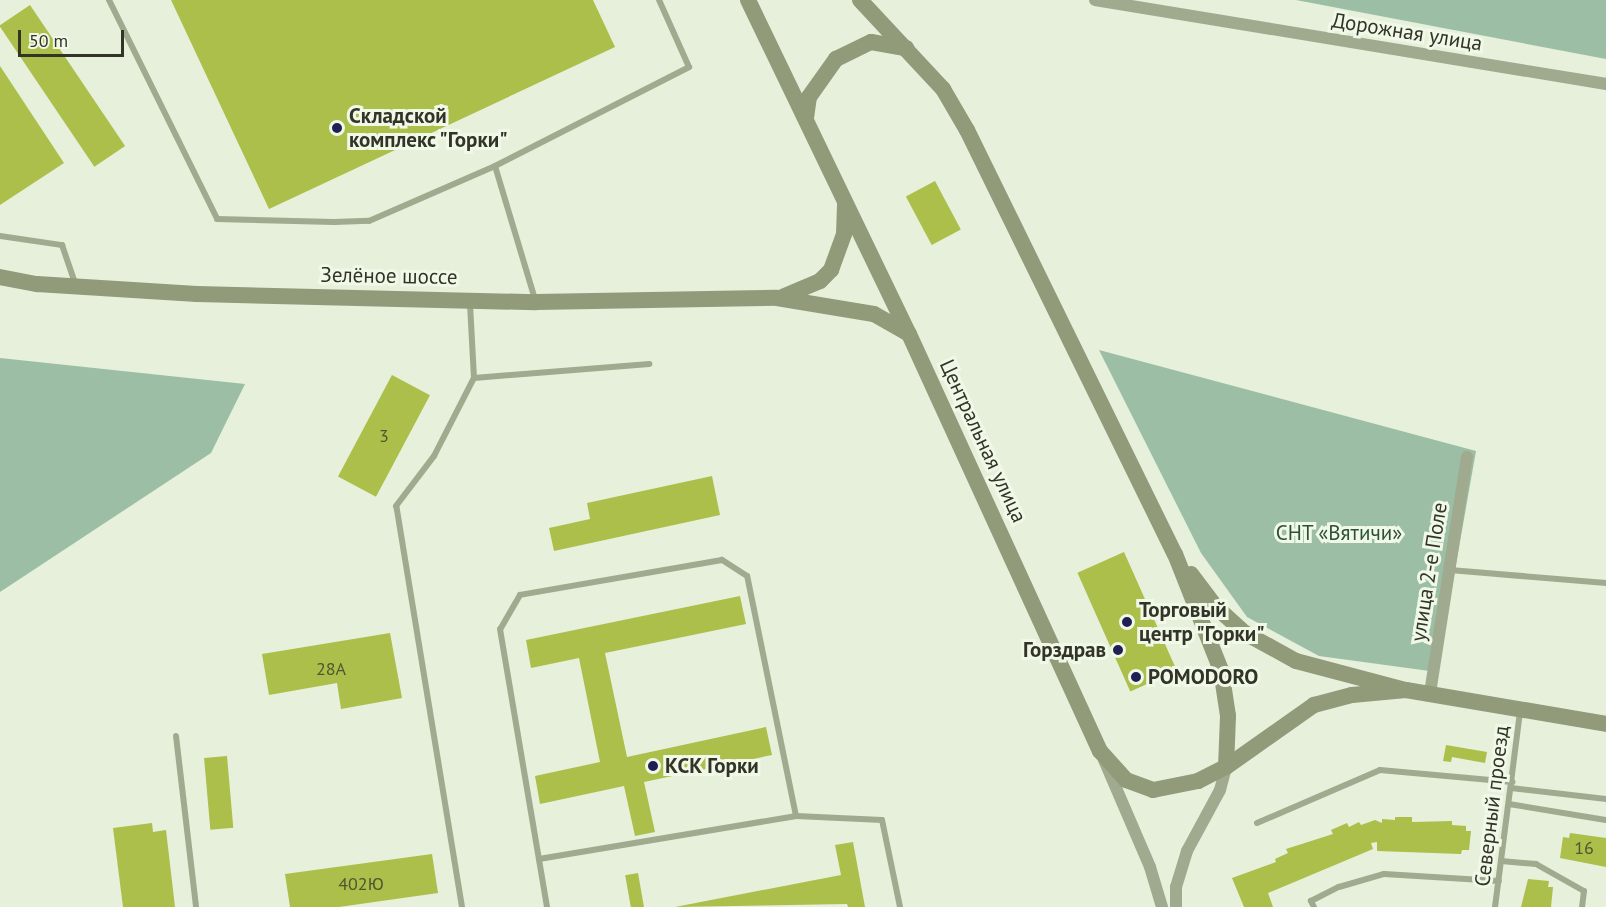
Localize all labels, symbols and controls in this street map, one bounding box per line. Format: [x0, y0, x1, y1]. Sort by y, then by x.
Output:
street label: Дорожная улица [1330, 8, 1484, 56]
scale bar [21, 18, 128, 56]
text: 50 m [29, 29, 68, 52]
place label: Складской комплекс "Горки" [349, 103, 510, 153]
marker: Складской комплекс "Горки" [330, 121, 344, 135]
street label: Зелёное шоссе [320, 262, 458, 290]
street label: Центральная улица [934, 355, 1032, 527]
house number: 3 [379, 425, 389, 447]
street label: улица 2-е Поле [1406, 501, 1452, 643]
park label: СНТ «Вятичи» [1275, 520, 1403, 546]
place label: Торговый центр "Горки" [1139, 597, 1266, 647]
marker: Торговый центр "Горки" [1120, 615, 1134, 629]
place label: Горздрав [1023, 637, 1106, 663]
marker: Горздрав [1111, 643, 1125, 657]
house number: 28А [316, 658, 346, 680]
place label: POMODORO [1148, 664, 1258, 690]
marker: POMODORO [1129, 670, 1143, 684]
street label: Северный проезд [1470, 724, 1514, 888]
place label: КСК Горки [665, 753, 759, 779]
marker: КСК Горки [646, 759, 660, 773]
house number: 16 [1574, 837, 1594, 859]
house number: 402Ю [338, 873, 384, 895]

